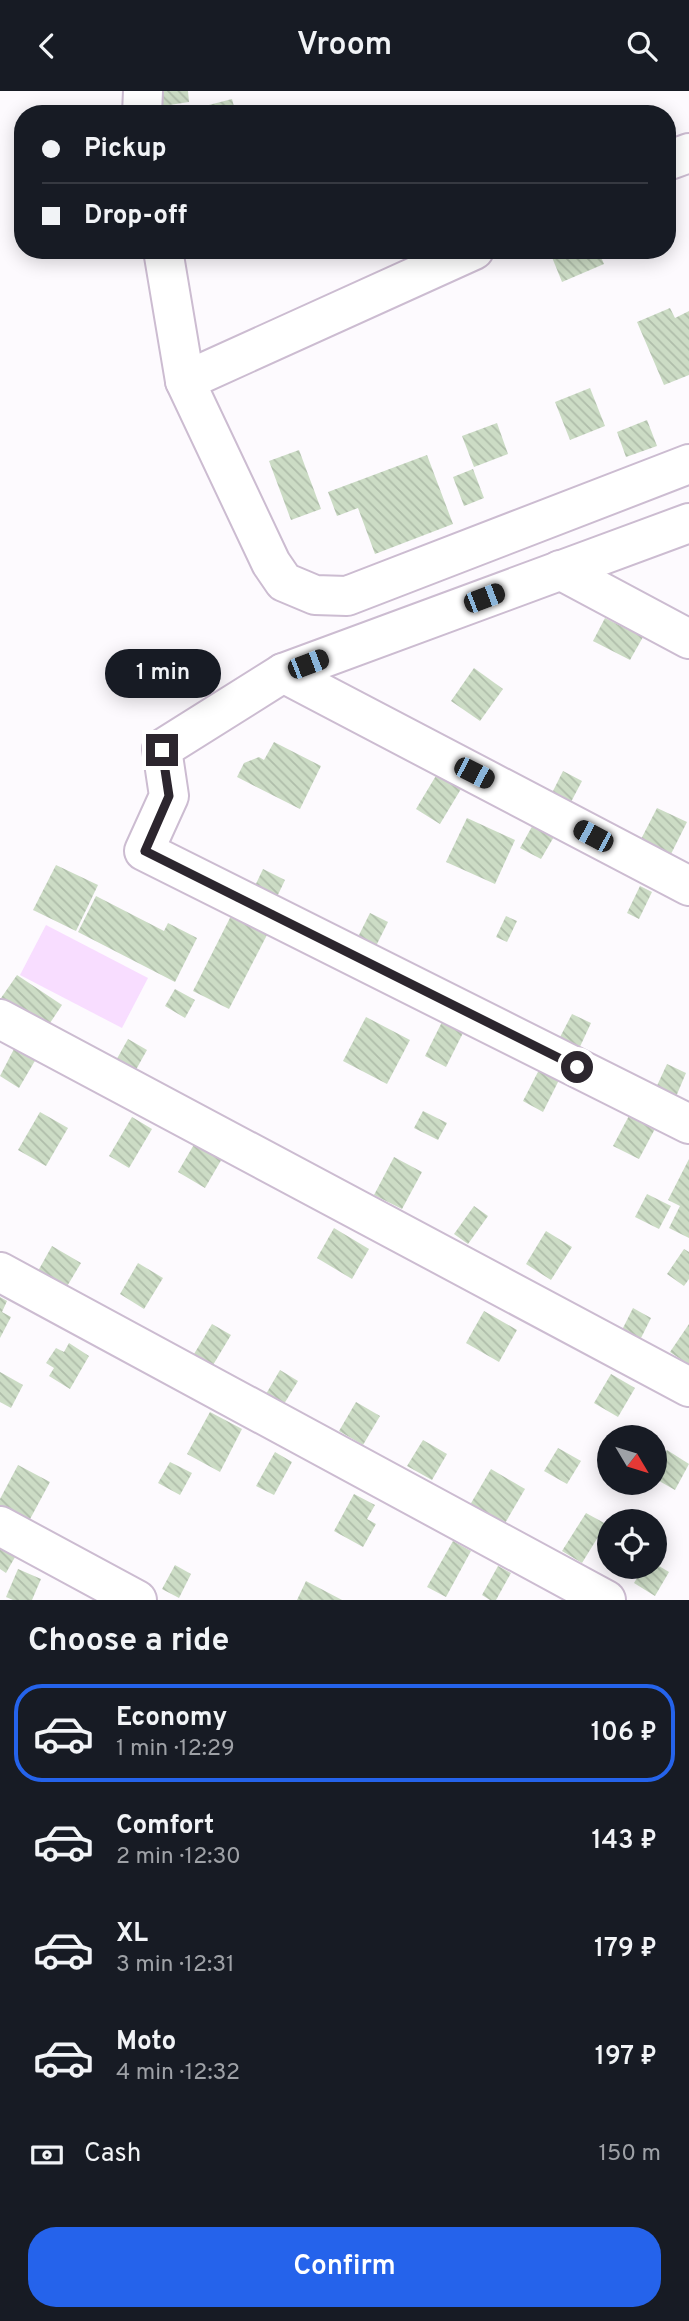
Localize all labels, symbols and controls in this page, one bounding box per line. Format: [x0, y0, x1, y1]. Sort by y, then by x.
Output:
text: Vroom [297, 26, 392, 66]
icon: back [28, 27, 66, 65]
icon: search [623, 27, 661, 65]
text: Pickup [84, 133, 167, 166]
text: Drop-off [84, 200, 187, 233]
car [461, 581, 508, 615]
car [285, 647, 332, 681]
callout: 1 min [104, 649, 220, 697]
text: 1 min [136, 659, 190, 688]
route end [146, 734, 178, 766]
car [451, 754, 498, 792]
car [570, 817, 617, 855]
route start [561, 1051, 593, 1083]
north arrow [597, 1425, 667, 1495]
map controls [597, 1425, 667, 1579]
button: locate [597, 1509, 667, 1579]
text: Choose a ride [28, 1622, 229, 1662]
icon: car [32, 1702, 95, 1765]
text: Economy [116, 1702, 227, 1735]
text: 106 ₽ [591, 1717, 657, 1750]
text: 1 min · 12:29 [116, 1735, 235, 1764]
icon: car [32, 1810, 95, 1873]
text: Comfort [116, 1810, 214, 1843]
text: 143 ₽ [592, 1825, 657, 1858]
text: 2 min · 12:30 [116, 1843, 241, 1872]
icon: car [32, 1918, 95, 1981]
text: XL [116, 1918, 148, 1951]
text: 179 ₽ [594, 1933, 657, 1966]
text: 3 min · 12:31 [116, 1951, 235, 1980]
icon: car [32, 2026, 95, 2089]
text: Moto [116, 2026, 176, 2059]
text: 197 ₽ [595, 2041, 657, 2074]
text: 4 min · 12:32 [116, 2059, 240, 2088]
icon: cash [28, 2136, 66, 2174]
text: Cash [84, 2138, 141, 2171]
text: 150 m [599, 2140, 661, 2169]
button: Confirm [28, 2227, 661, 2307]

